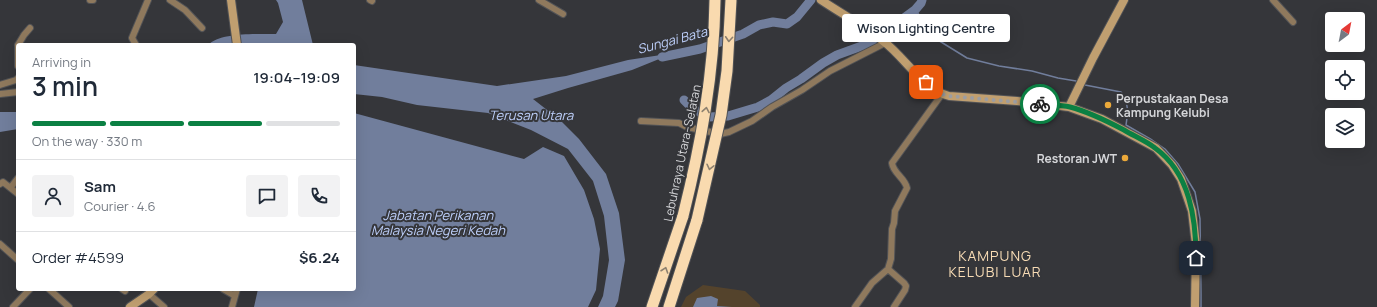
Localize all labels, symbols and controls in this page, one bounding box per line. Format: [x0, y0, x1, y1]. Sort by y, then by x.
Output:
north arrow [1325, 12, 1365, 52]
map controls [1325, 12, 1365, 148]
callout: Wison Lighting Centre [842, 14, 1010, 42]
text: Wison Lighting Centre [857, 19, 995, 37]
water label: Sungai Bata [635, 22, 710, 58]
one-way arrow [725, 36, 734, 42]
text: Arriving in [32, 53, 91, 71]
button: locate [1325, 60, 1365, 100]
pin [909, 65, 943, 99]
text: 19:04–19:09 [253, 67, 340, 88]
text: 3 min [32, 68, 98, 104]
icon: bag [915, 71, 937, 93]
street label: Lebuhraya Utara–Selatan [659, 83, 705, 223]
courier [1020, 84, 1060, 124]
place label: Perpustakaan Desa Kampung Kelubi [1116, 90, 1228, 121]
icon: bike [1029, 93, 1051, 115]
marker: Perpustakaan Desa Kampung Kelubi [1103, 100, 1113, 110]
water label: Terusan Utara [489, 106, 574, 124]
one-way arrow [701, 107, 710, 113]
button: layers [1325, 108, 1365, 148]
text: On the way · 330 m [32, 132, 142, 150]
place label: Restoran JWT [1037, 150, 1118, 167]
marker: Restoran JWT [1120, 153, 1130, 163]
one-way arrow [707, 164, 715, 171]
button: person [32, 175, 74, 217]
button: chat [246, 175, 288, 217]
button: phone [298, 175, 340, 217]
text: Sam [84, 176, 116, 197]
text: Courier · 4.6 [84, 197, 156, 215]
water label: Jabatan Perikanan Malaysia Negeri Kedah [371, 206, 506, 239]
pin [1179, 241, 1213, 275]
district label: KAMPUNG KELUBI LUAR [948, 246, 1042, 281]
text: Order #4599 [32, 247, 124, 268]
text: $6.24 [299, 247, 340, 268]
icon: home [1185, 247, 1207, 269]
one-way arrow [661, 267, 669, 274]

